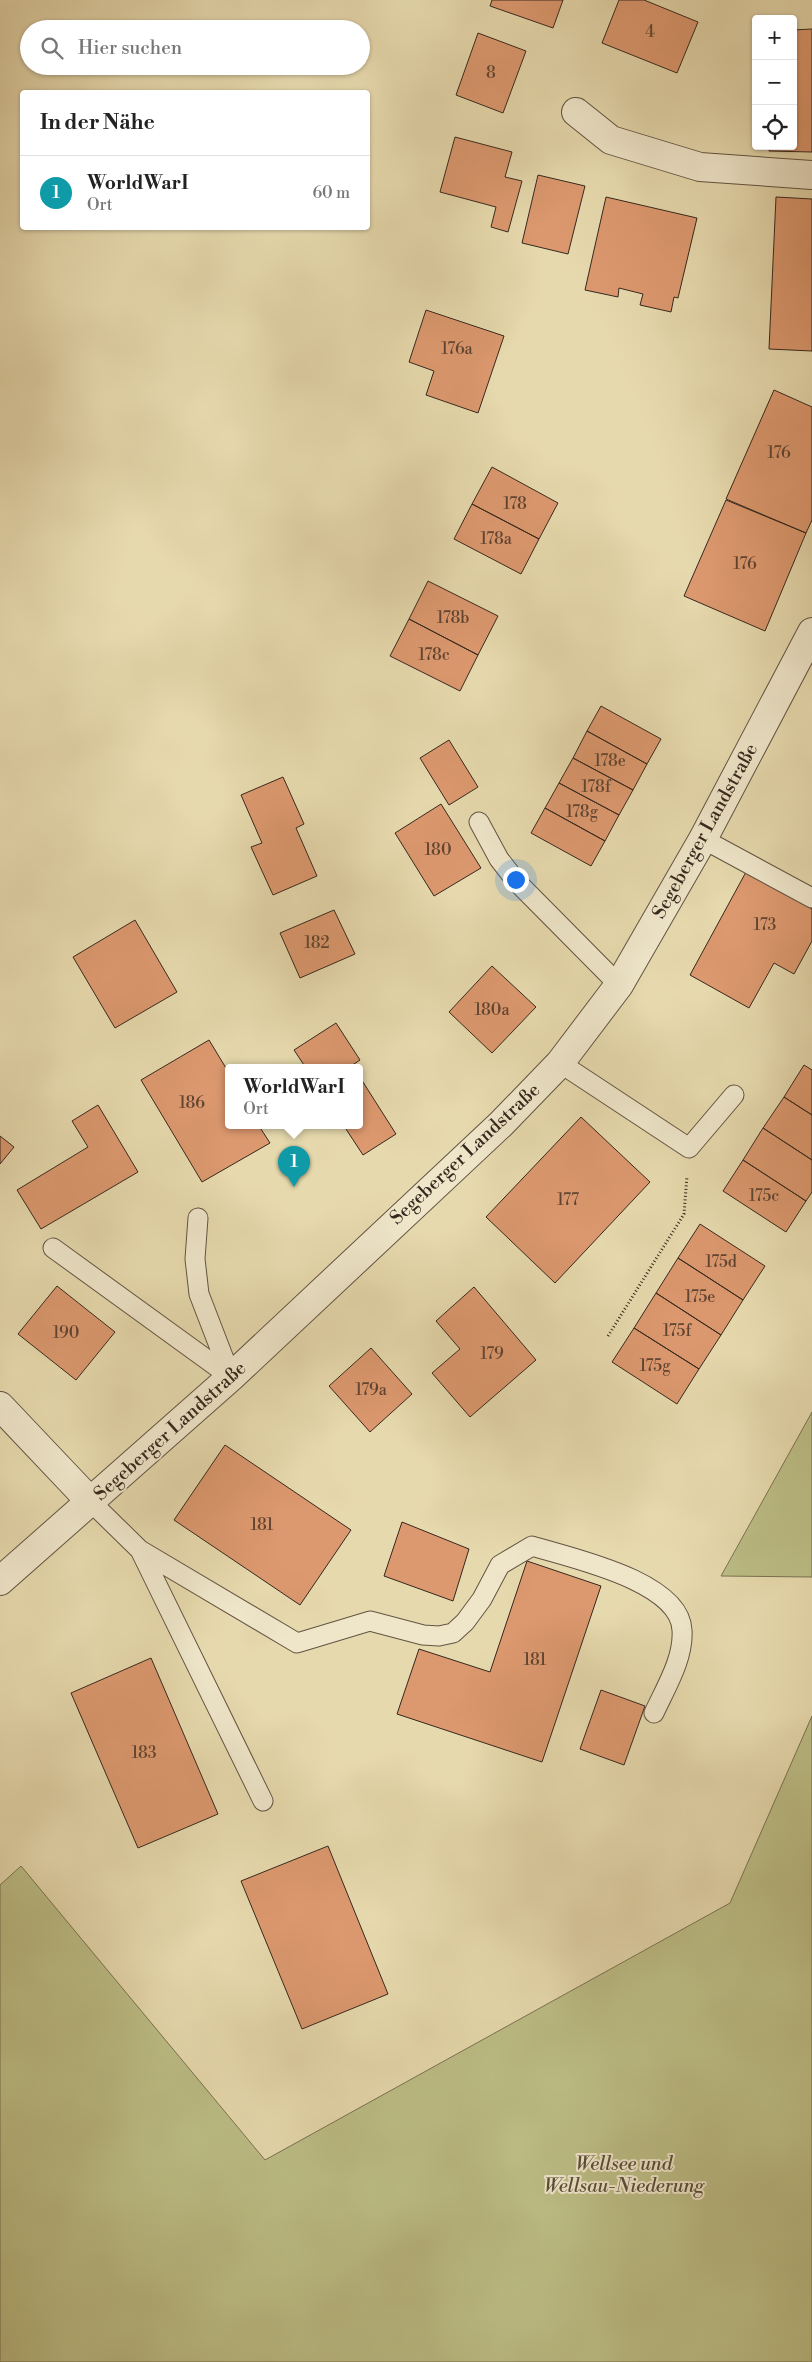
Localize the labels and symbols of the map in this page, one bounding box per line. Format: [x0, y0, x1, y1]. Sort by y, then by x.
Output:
house number: 4 [645, 22, 655, 42]
house number: 8 [486, 63, 496, 83]
house number: 176a [441, 339, 474, 359]
house number: 176 [767, 443, 791, 463]
house number: 178 [503, 494, 527, 514]
house number: 178a [480, 529, 513, 549]
house number: 176 [733, 554, 757, 574]
house number: 178b [437, 608, 469, 628]
house number: 178c [418, 645, 450, 665]
street label: Segeberger Landstraße [647, 739, 763, 923]
house number: 178e [594, 751, 626, 771]
house number: 178f [581, 777, 612, 797]
house number: 178g [566, 802, 599, 822]
house number: 180 [425, 840, 452, 860]
your location [503, 867, 529, 893]
house number: 173 [754, 915, 777, 935]
house number: 182 [304, 933, 330, 953]
house number: 180a [474, 1000, 510, 1020]
street label: Segeberger Landstraße [385, 1078, 545, 1230]
house number: 186 [179, 1093, 205, 1113]
pin: 1 [278, 1146, 310, 1187]
house number: 175c [749, 1186, 779, 1206]
house number: 177 [557, 1190, 579, 1210]
house number: 175d [705, 1252, 737, 1272]
house number: 175e [685, 1287, 715, 1307]
house number: 175f [663, 1321, 692, 1341]
house number: 190 [53, 1323, 79, 1343]
house number: 179 [480, 1344, 504, 1364]
street label: Segeberger Landstraße [89, 1356, 251, 1506]
house number: 175g [640, 1356, 671, 1376]
house number: 179a [355, 1380, 388, 1400]
house number: 181 [251, 1515, 274, 1535]
house number: 181 [524, 1650, 547, 1670]
house number: 183 [131, 1743, 157, 1763]
park label: Wellsee und Wellsau-Niederung [544, 2152, 705, 2198]

